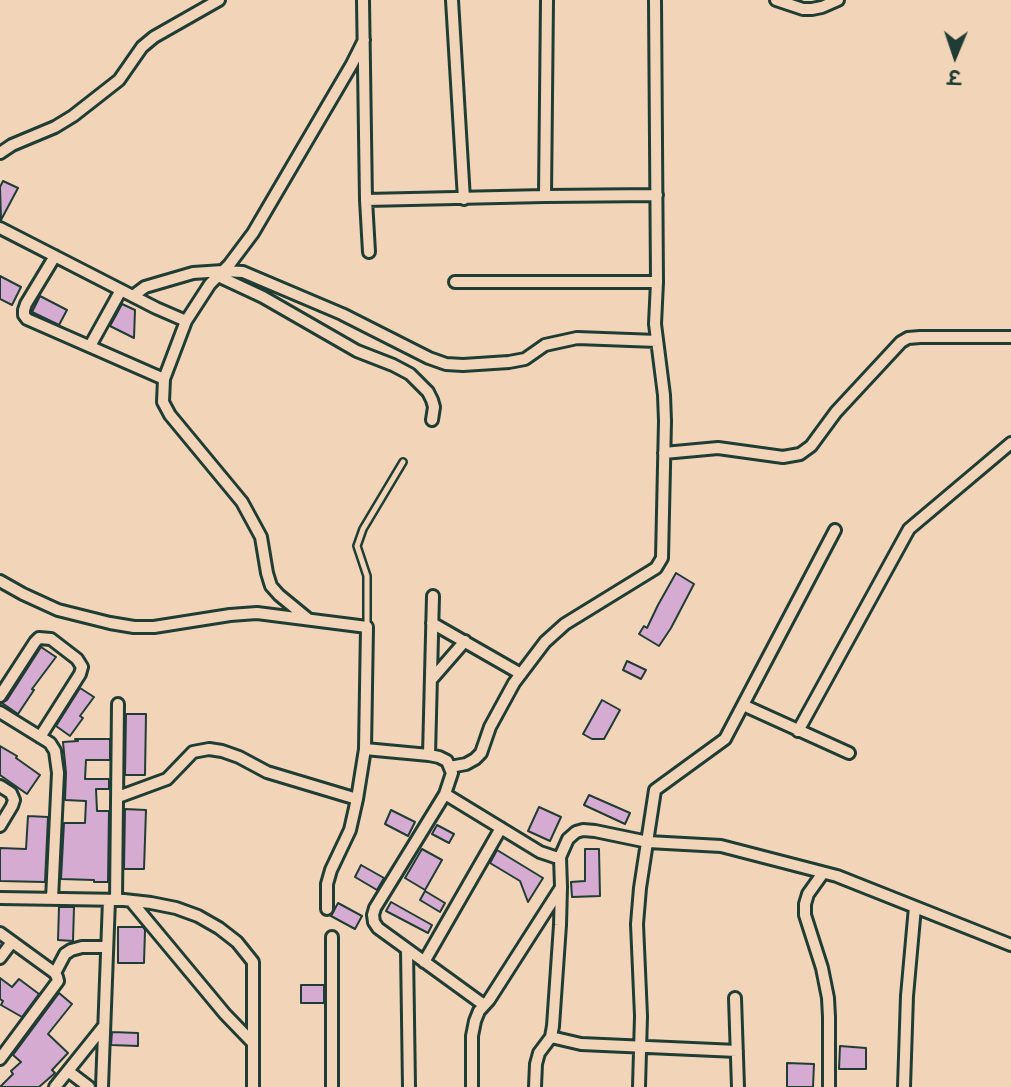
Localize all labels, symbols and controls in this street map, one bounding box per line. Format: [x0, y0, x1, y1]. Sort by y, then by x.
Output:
north arrow [920, 21, 990, 91]
text: उ [948, 65, 961, 89]

